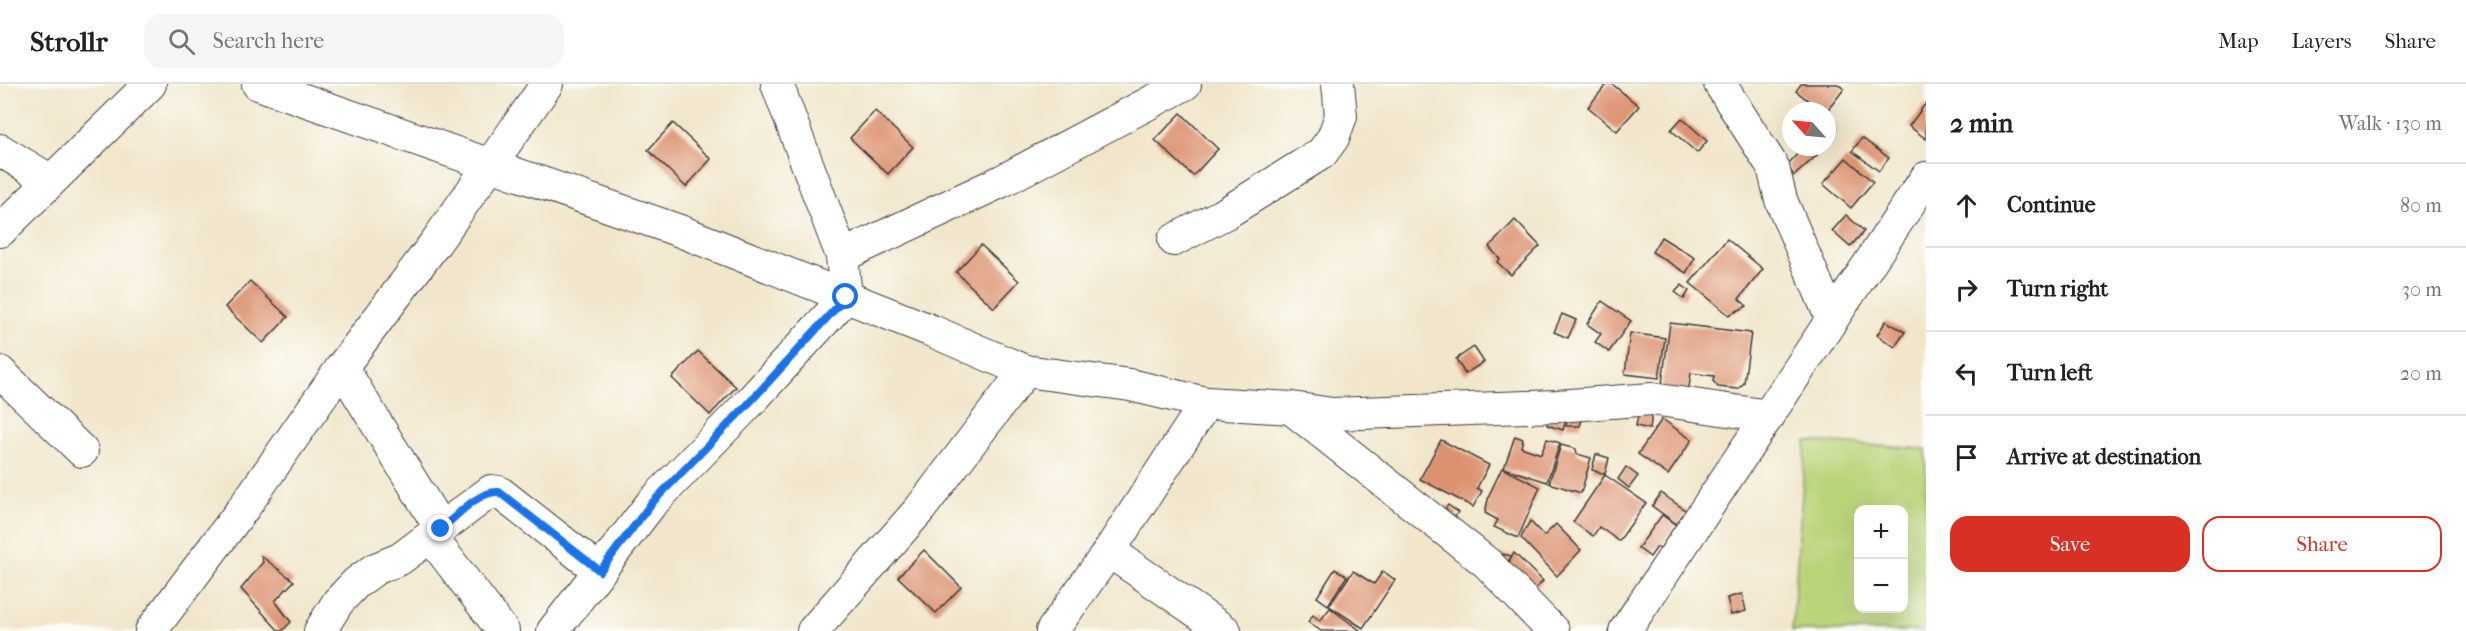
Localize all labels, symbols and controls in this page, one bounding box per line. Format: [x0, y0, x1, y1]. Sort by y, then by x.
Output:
search box [144, 14, 564, 68]
text: Strollr [30, 25, 108, 58]
icon: search [165, 25, 198, 58]
text: Search here [213, 28, 324, 54]
text: Map [2218, 29, 2259, 53]
text: Layers [2292, 29, 2351, 53]
text: Share [2384, 29, 2436, 53]
north arrow [1782, 102, 1836, 156]
text: 2 min [1950, 108, 2013, 139]
text: Walk · 130 m [2339, 112, 2442, 135]
icon: ahead [1950, 189, 1983, 222]
text: Continue [2007, 192, 2096, 218]
text: 80 m [2400, 194, 2442, 217]
icon: right [1950, 273, 1983, 306]
text: Turn right [2007, 276, 2108, 302]
text: 30 m [2402, 278, 2442, 301]
route start [832, 283, 858, 309]
icon: left [1950, 357, 1983, 390]
text: Turn left [2007, 360, 2093, 386]
text: 20 m [2400, 362, 2442, 385]
icon: arrive [1950, 441, 1983, 474]
text: Arrive at destination [2007, 444, 2201, 470]
map controls [1854, 505, 1908, 613]
button: + [1854, 505, 1908, 559]
route end [427, 515, 453, 541]
button: Save [1950, 516, 2190, 572]
button: Share [2202, 516, 2442, 572]
button: − [1854, 559, 1908, 613]

